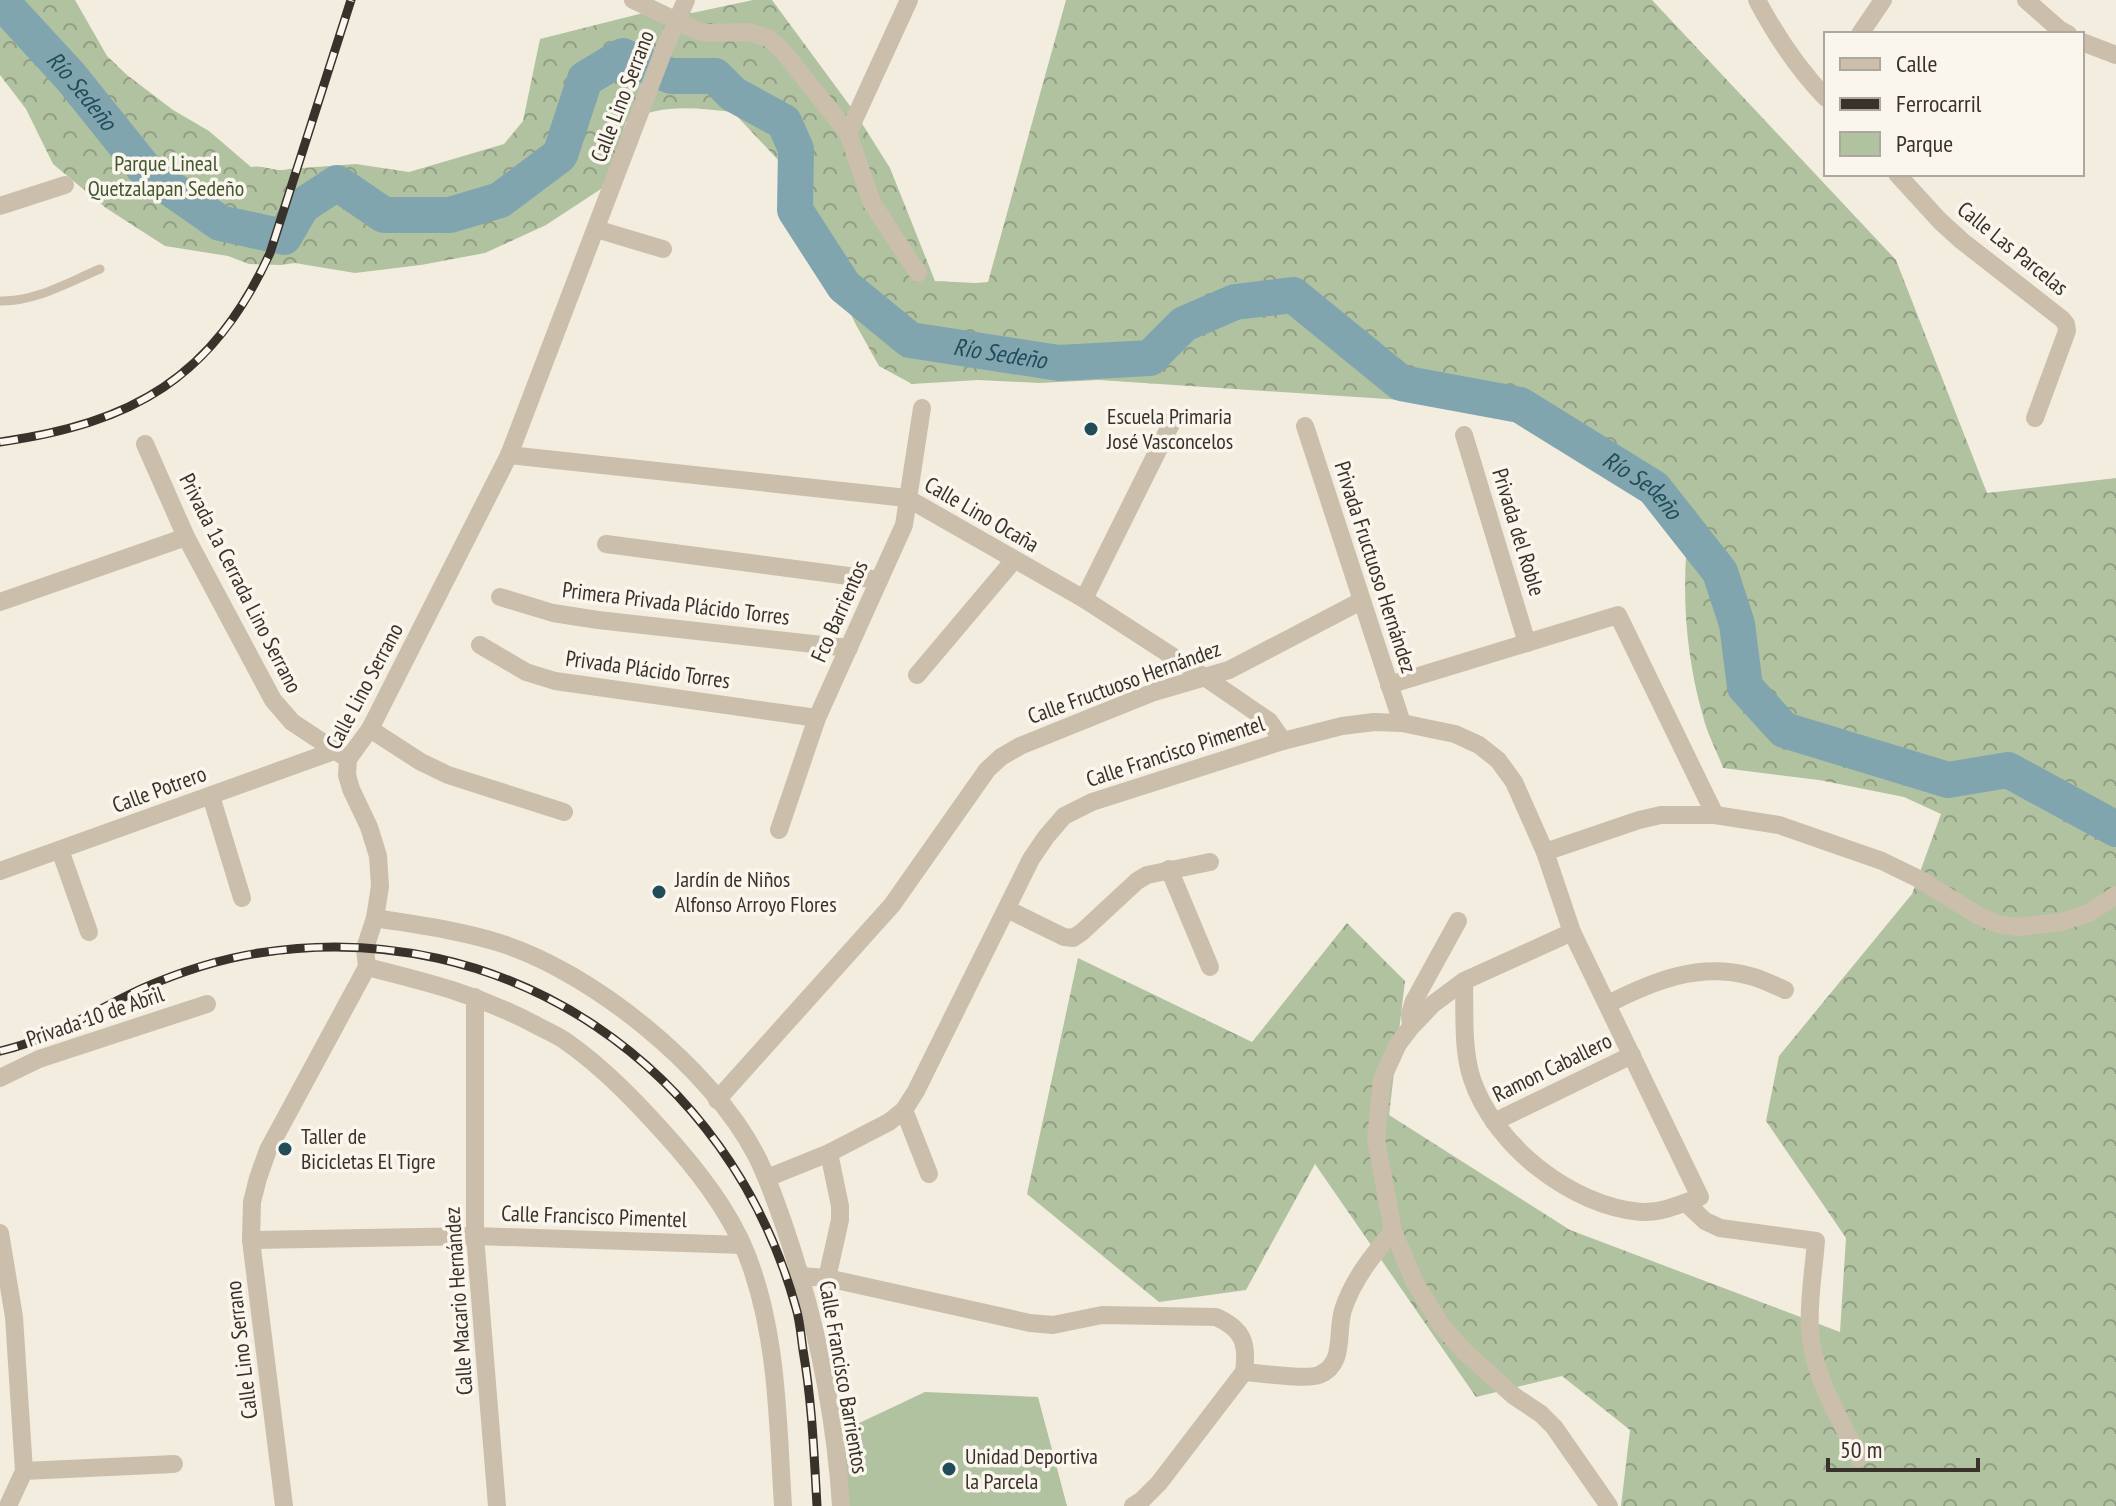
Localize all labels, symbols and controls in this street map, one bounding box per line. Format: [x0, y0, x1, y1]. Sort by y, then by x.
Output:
street label: Calle Lino Serrano [584, 26, 660, 166]
legend [1824, 32, 2084, 176]
water label: Río Sedeño [40, 44, 124, 138]
text: Calle [1896, 48, 1937, 79]
text: Ferrocarril [1896, 88, 1982, 119]
text: Parque [1896, 128, 1953, 159]
park label: Parque Lineal Quetzalapan Sedeño [88, 149, 244, 202]
street label: Calle Las Parcelas [1952, 195, 2074, 301]
water label: Río Sedeño [951, 331, 1050, 376]
place label: Escuela Primaria José Vasconcelos [1106, 402, 1233, 455]
marker: Escuela Primaria José Vasconcelos [1082, 420, 1100, 438]
water label: Río Sedeño [1597, 444, 1690, 527]
street label: Privada Fructuoso Hernández [1329, 458, 1423, 677]
street label: Privada del Roble [1486, 465, 1552, 599]
street label: Privada 1a Cerrada Lino Serrano [173, 469, 309, 697]
street label: Calle Lino Ocaña [920, 470, 1044, 558]
street label: Fco Barrientos [804, 556, 874, 666]
street label: Primera Privada Plácido Torres [561, 575, 791, 631]
street label: Calle Lino Serrano [319, 618, 409, 754]
street label: Calle Fructuoso Hernández [1024, 634, 1224, 730]
street label: Privada Plácido Torres [564, 644, 732, 694]
street label: Calle Francisco Pimentel [1082, 709, 1268, 793]
street label: Calle Potrero [108, 759, 210, 819]
place label: Jardín de Niños Alfonso Arroyo Flores [674, 865, 837, 918]
marker: Jardín de Niños Alfonso Arroyo Flores [650, 883, 668, 901]
street label: Privada 10 de Abril [23, 979, 168, 1053]
street label: Ramon Caballero [1488, 1026, 1616, 1108]
place label: Taller de Bicicletas El Tigre [301, 1122, 436, 1175]
marker: Taller de Bicicletas El Tigre [276, 1140, 294, 1158]
street label: Calle Francisco Pimentel [501, 1199, 688, 1233]
street label: Calle Macario Hernández [437, 1206, 479, 1396]
street label: Calle Francisco Barrientos [813, 1278, 875, 1476]
street label: Calle Lino Serrano [219, 1279, 263, 1421]
scale bar [1828, 1422, 1978, 1472]
text: 50 m [1840, 1434, 1882, 1465]
place label: Unidad Deportiva la Parcela [965, 1442, 1098, 1495]
marker: Unidad Deportiva la Parcela [940, 1460, 958, 1478]

